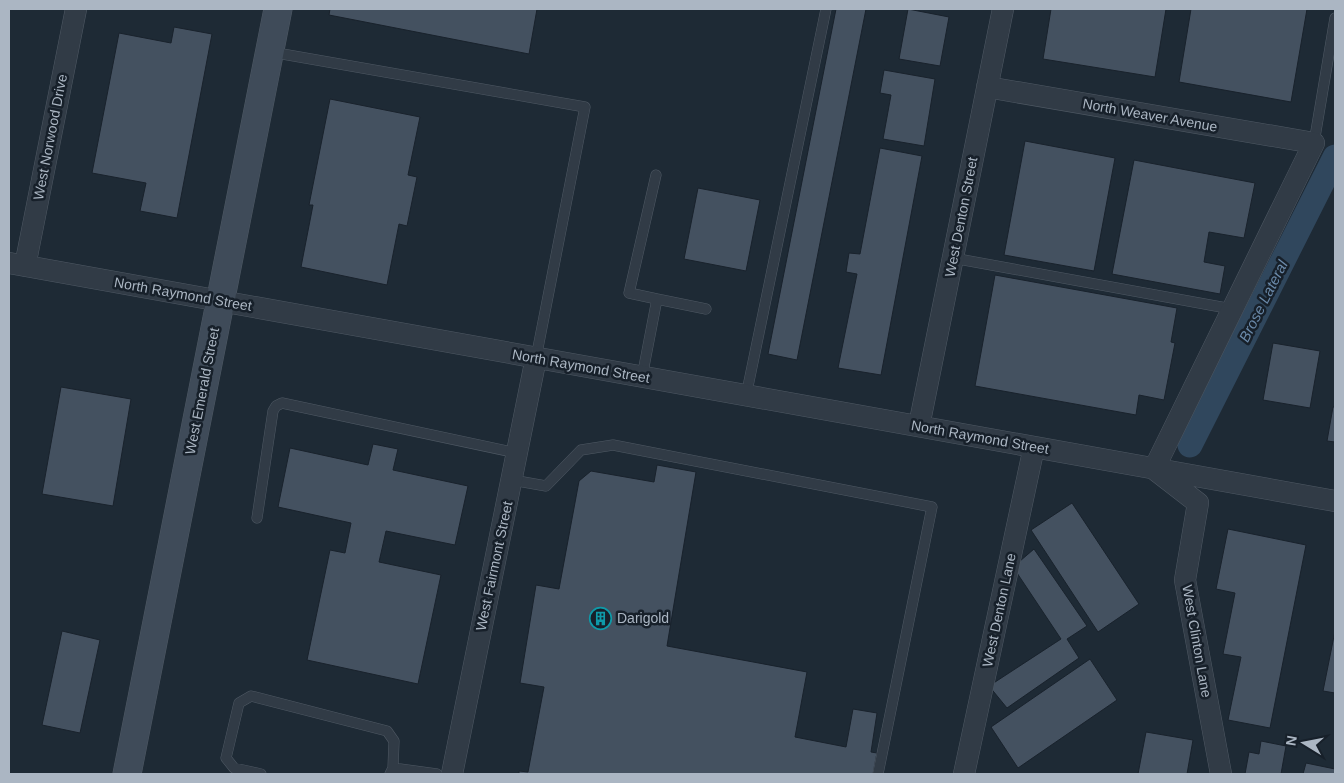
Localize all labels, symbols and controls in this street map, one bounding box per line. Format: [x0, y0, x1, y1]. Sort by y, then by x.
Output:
street label: West Norwood Drive [30, 72, 70, 201]
street label: North Weaver Avenue [1081, 95, 1219, 135]
street label: West Denton Street [942, 156, 981, 278]
water label: Brose Lateral [1235, 257, 1291, 345]
street label: North Raymond Street [113, 274, 253, 314]
street label: West Emerald Street [182, 326, 222, 456]
street label: North Raymond Street [511, 346, 651, 386]
street label: North Raymond Street [910, 417, 1050, 457]
street label: West Fairmont Street [472, 500, 516, 632]
street label: West Denton Lane [979, 552, 1019, 668]
street label: West Clinton Lane [1179, 583, 1215, 699]
building icon: Darigold [589, 606, 613, 630]
place label: Darigold [617, 610, 669, 626]
north arrow [1279, 718, 1329, 768]
text: N [1282, 734, 1300, 747]

